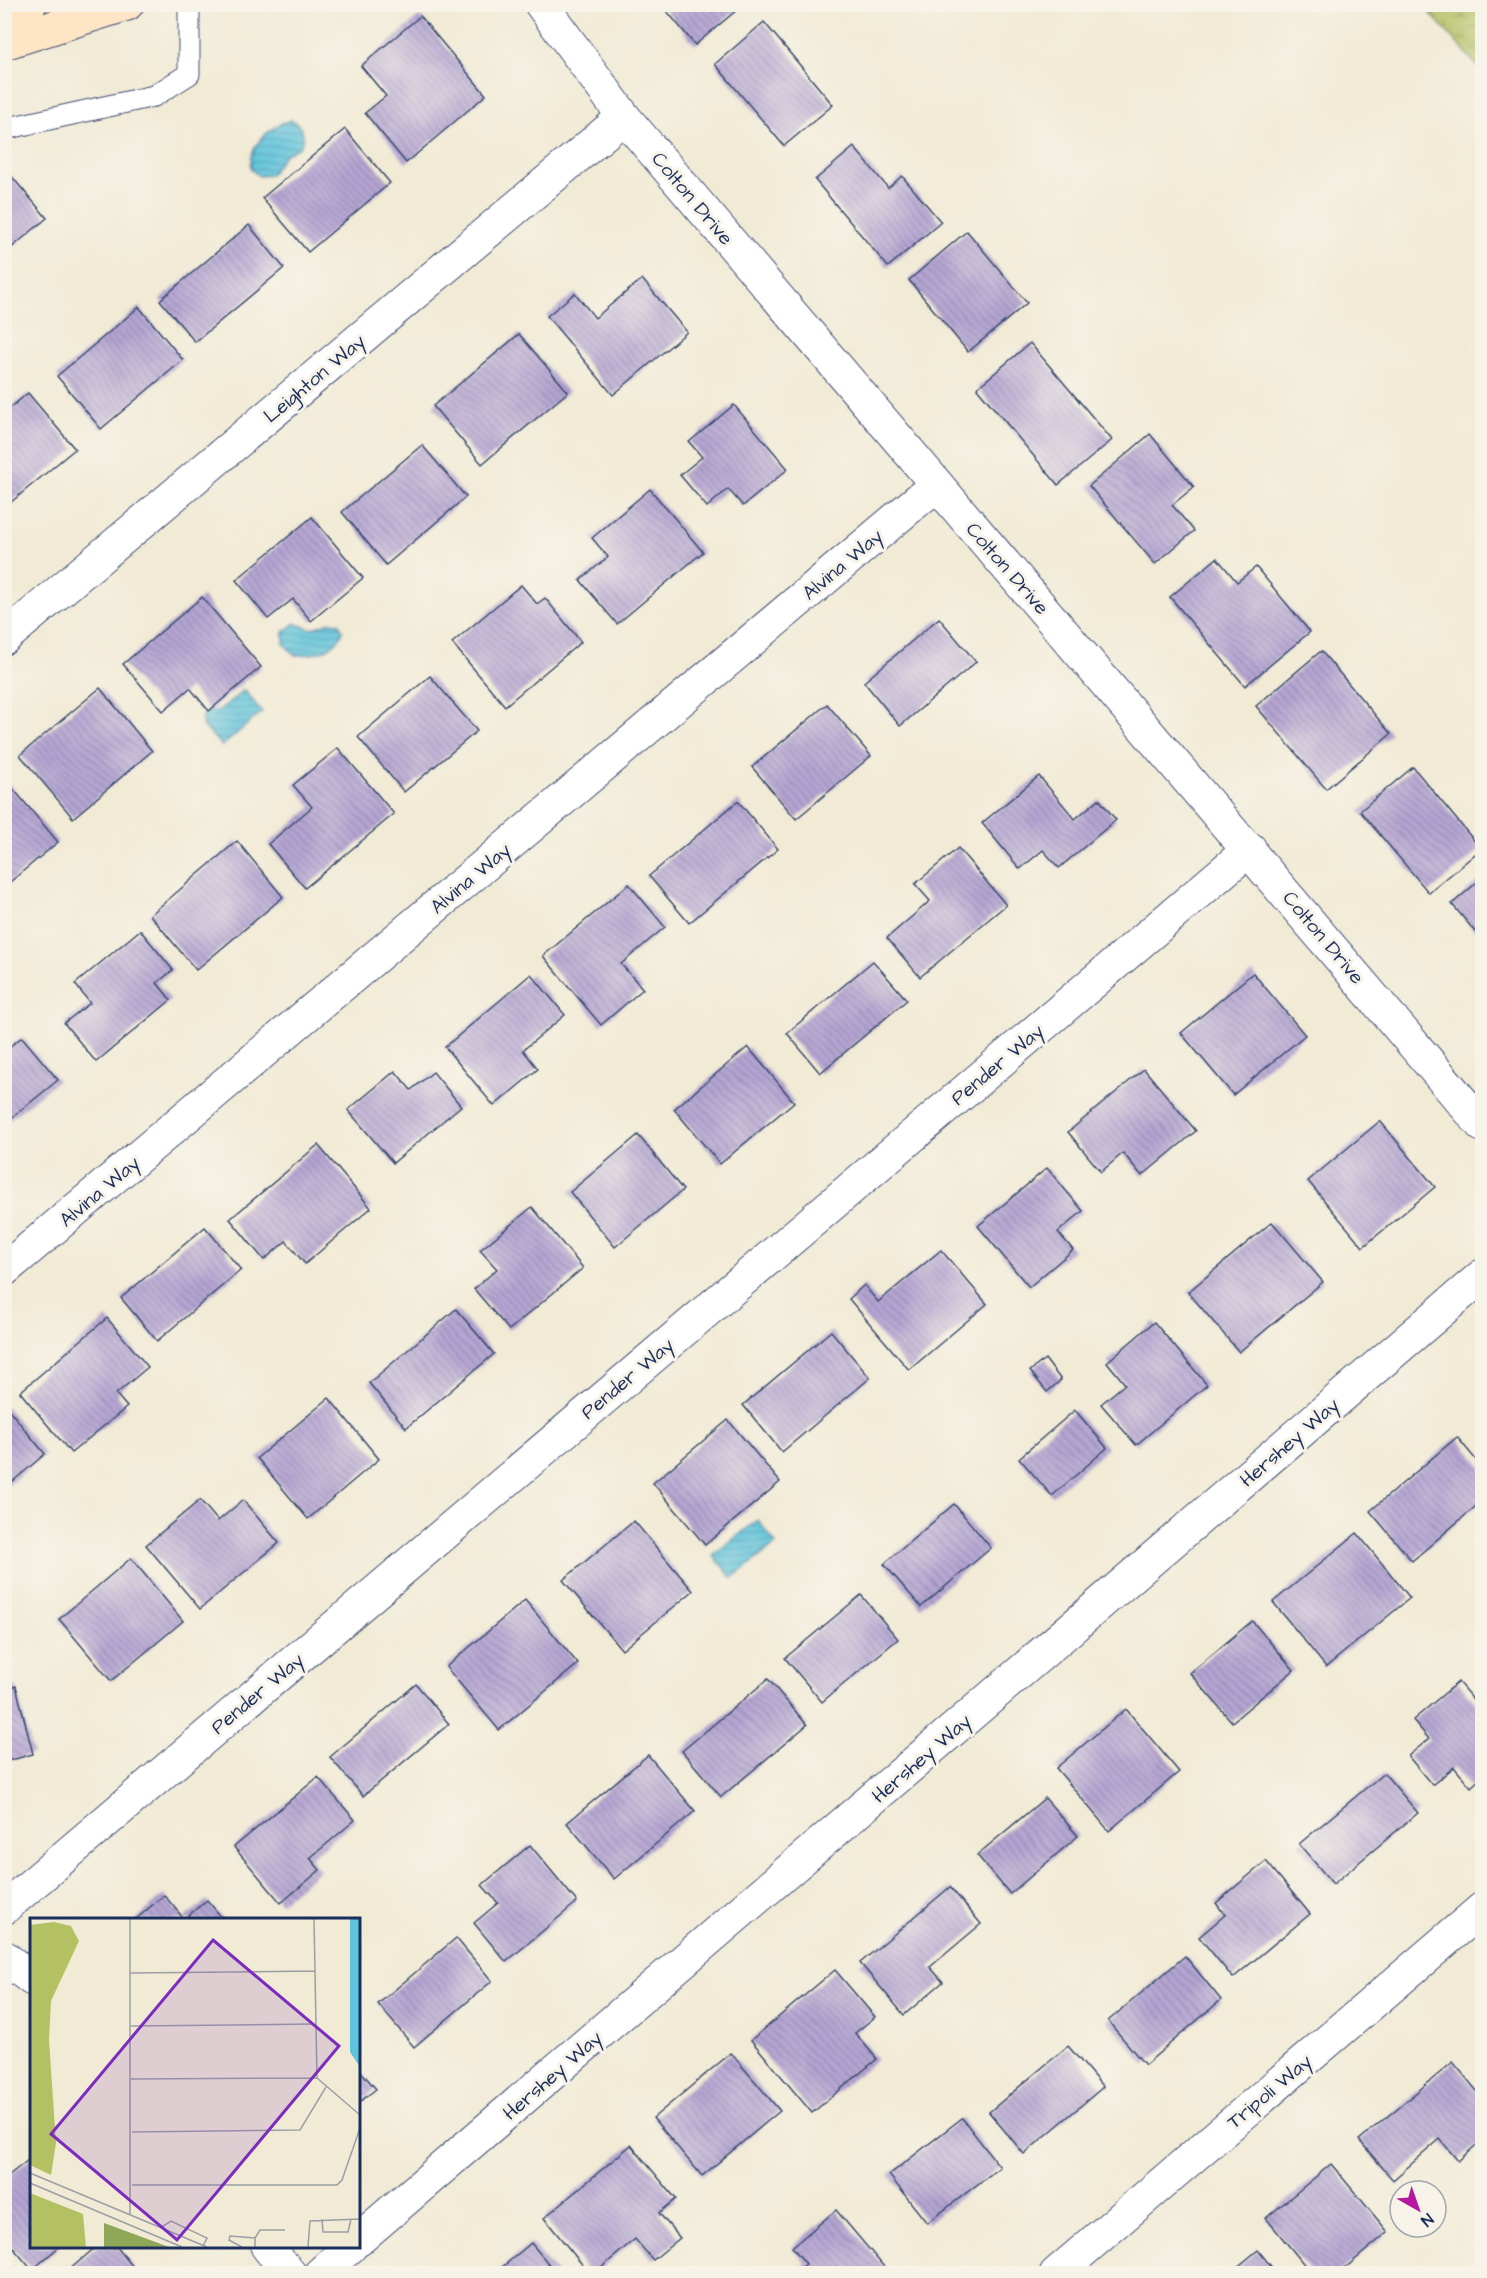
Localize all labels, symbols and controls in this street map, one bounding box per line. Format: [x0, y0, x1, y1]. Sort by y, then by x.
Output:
street label: Colton Drive [645, 146, 740, 251]
street label: Leighton Way [258, 328, 372, 431]
street label: Colton Drive [959, 516, 1055, 621]
street label: Alvina Way [796, 523, 890, 608]
street label: Alvina Way [424, 837, 518, 922]
street label: Colton Drive [1276, 885, 1371, 990]
street label: Pender Way [945, 1018, 1051, 1113]
street label: Alvina Way [53, 1150, 147, 1235]
street label: Pender Way [575, 1332, 681, 1427]
street label: Hershey Way [1234, 1392, 1346, 1495]
street label: Pender Way [205, 1647, 311, 1742]
street label: Hershey Way [866, 1708, 978, 1811]
inset map [30, 1918, 360, 2248]
street label: Hershey Way [497, 2025, 609, 2128]
street label: Tripoli Way [1221, 2048, 1319, 2136]
north arrow [1388, 2179, 1448, 2239]
text: N [1416, 2208, 1438, 2231]

